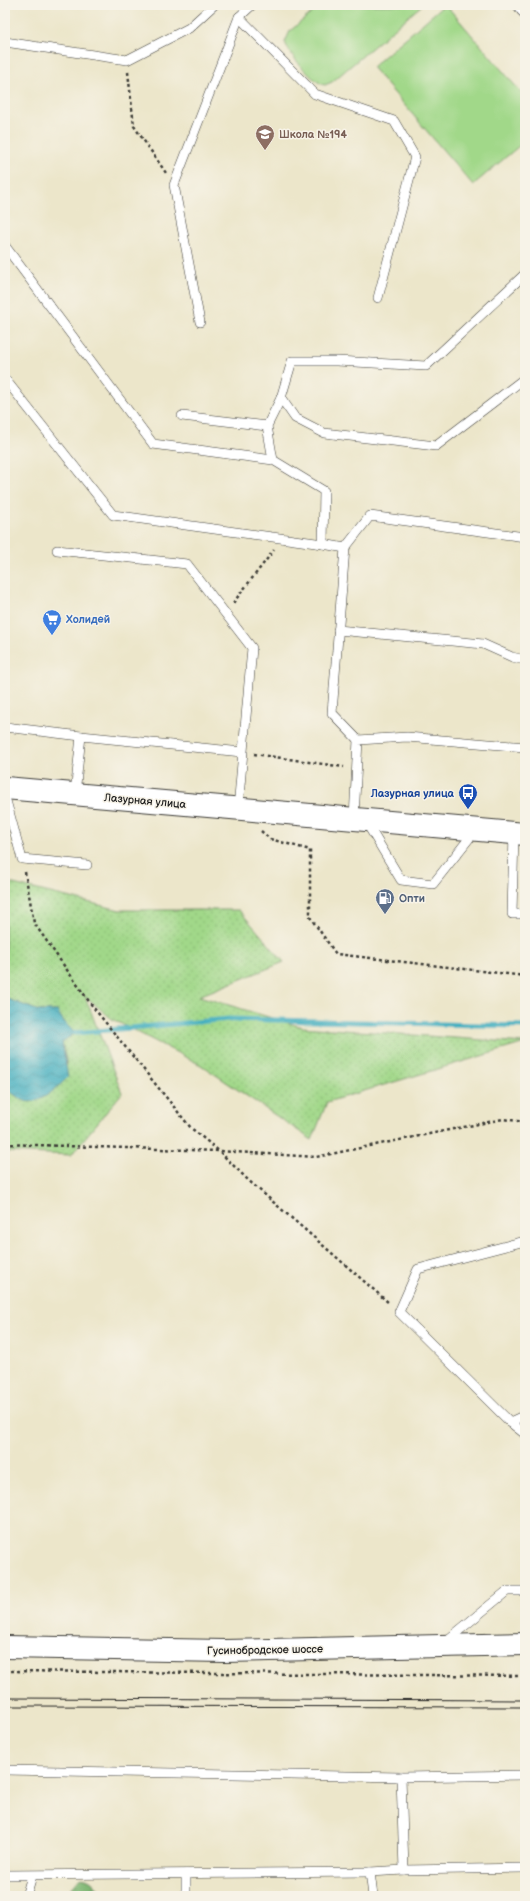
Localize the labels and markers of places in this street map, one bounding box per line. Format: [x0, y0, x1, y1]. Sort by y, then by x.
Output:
school or university icon: Школа №194 [254, 123, 276, 151]
place label: Школа №194 [279, 128, 347, 141]
supermarket icon: Холидей [41, 608, 63, 636]
place label: Холидей [65, 613, 110, 626]
bus stop icon: Лазурная улица [457, 782, 479, 810]
place label: Лазурная улица [370, 787, 455, 800]
fuel station icon: Опти [374, 887, 396, 915]
place label: Опти [399, 892, 425, 905]

